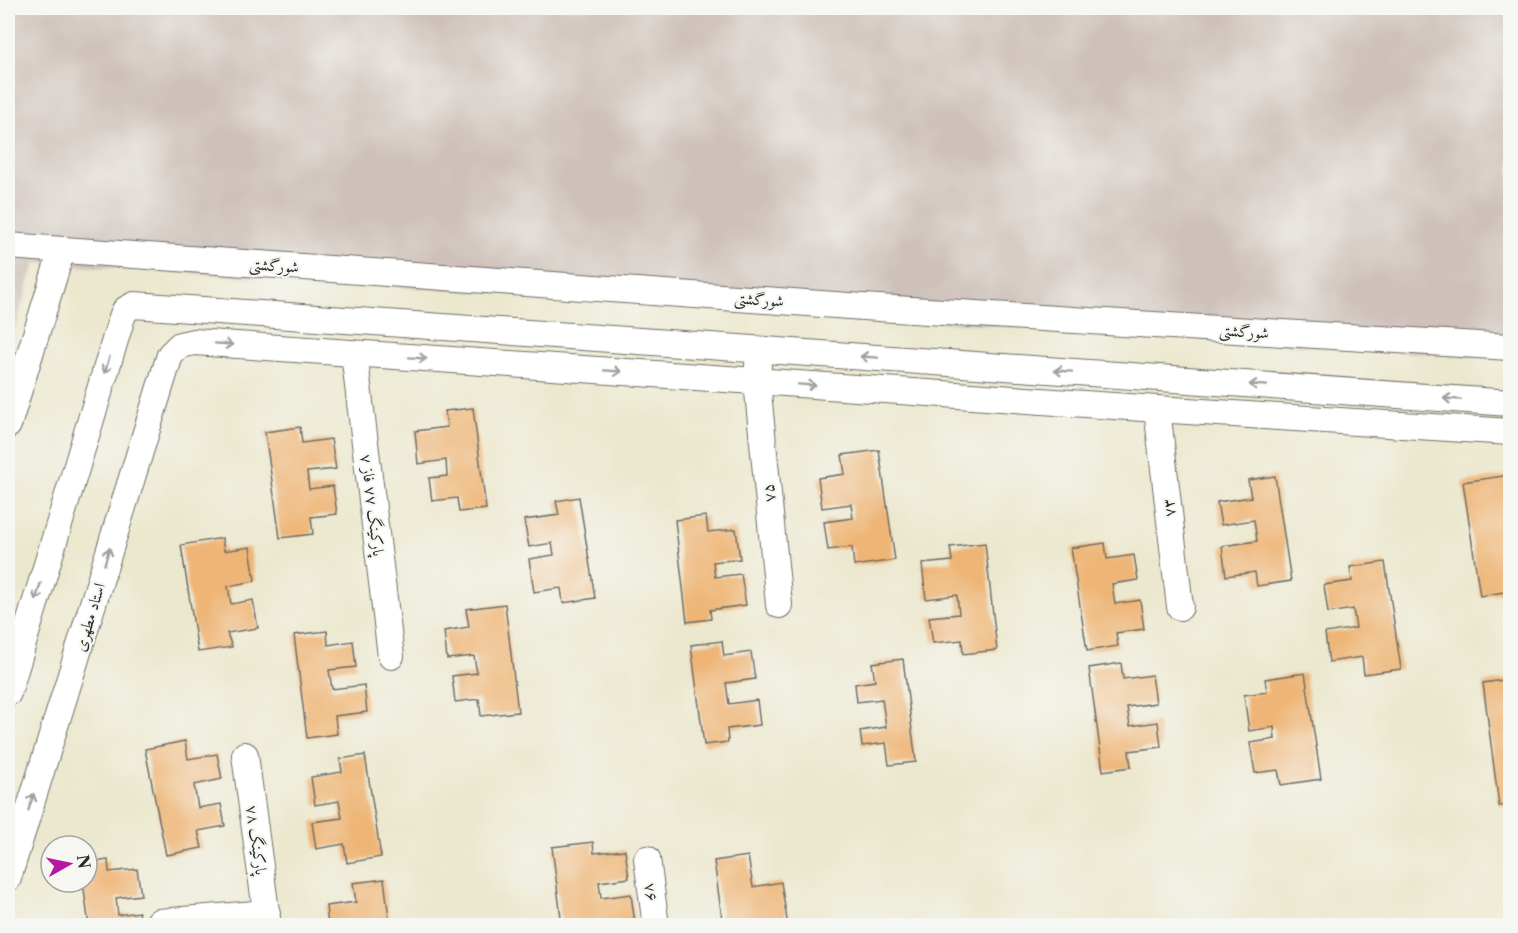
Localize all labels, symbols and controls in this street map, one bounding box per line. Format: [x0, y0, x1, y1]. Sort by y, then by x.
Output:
street label: شورگشتی [248, 253, 300, 279]
street label: شورگشتی [733, 287, 785, 313]
street label: شورگشتی [1218, 319, 1270, 345]
one-way arrow [213, 339, 233, 350]
one-way arrow [859, 352, 879, 363]
one-way arrow [408, 353, 428, 364]
one-way arrow [101, 355, 112, 374]
one-way arrow [1054, 365, 1074, 376]
one-way arrow [602, 366, 622, 377]
one-way arrow [1248, 379, 1268, 390]
one-way arrow [797, 380, 817, 391]
one-way arrow [1443, 393, 1463, 404]
street label: پارکینگ ۷۷ فاز ۷ [355, 453, 389, 558]
street label: ۷۵ [757, 483, 779, 503]
street label: ۷۳ [1157, 497, 1179, 519]
one-way arrow [103, 547, 114, 566]
street label: استاد مطهری [69, 580, 110, 654]
one-way arrow [32, 582, 43, 601]
one-way arrow [26, 793, 37, 812]
street label: پارکینگ ۷۸ [240, 804, 272, 877]
north arrow [39, 834, 99, 894]
text: N [73, 853, 95, 870]
street label: ۷۶ [641, 881, 663, 903]

